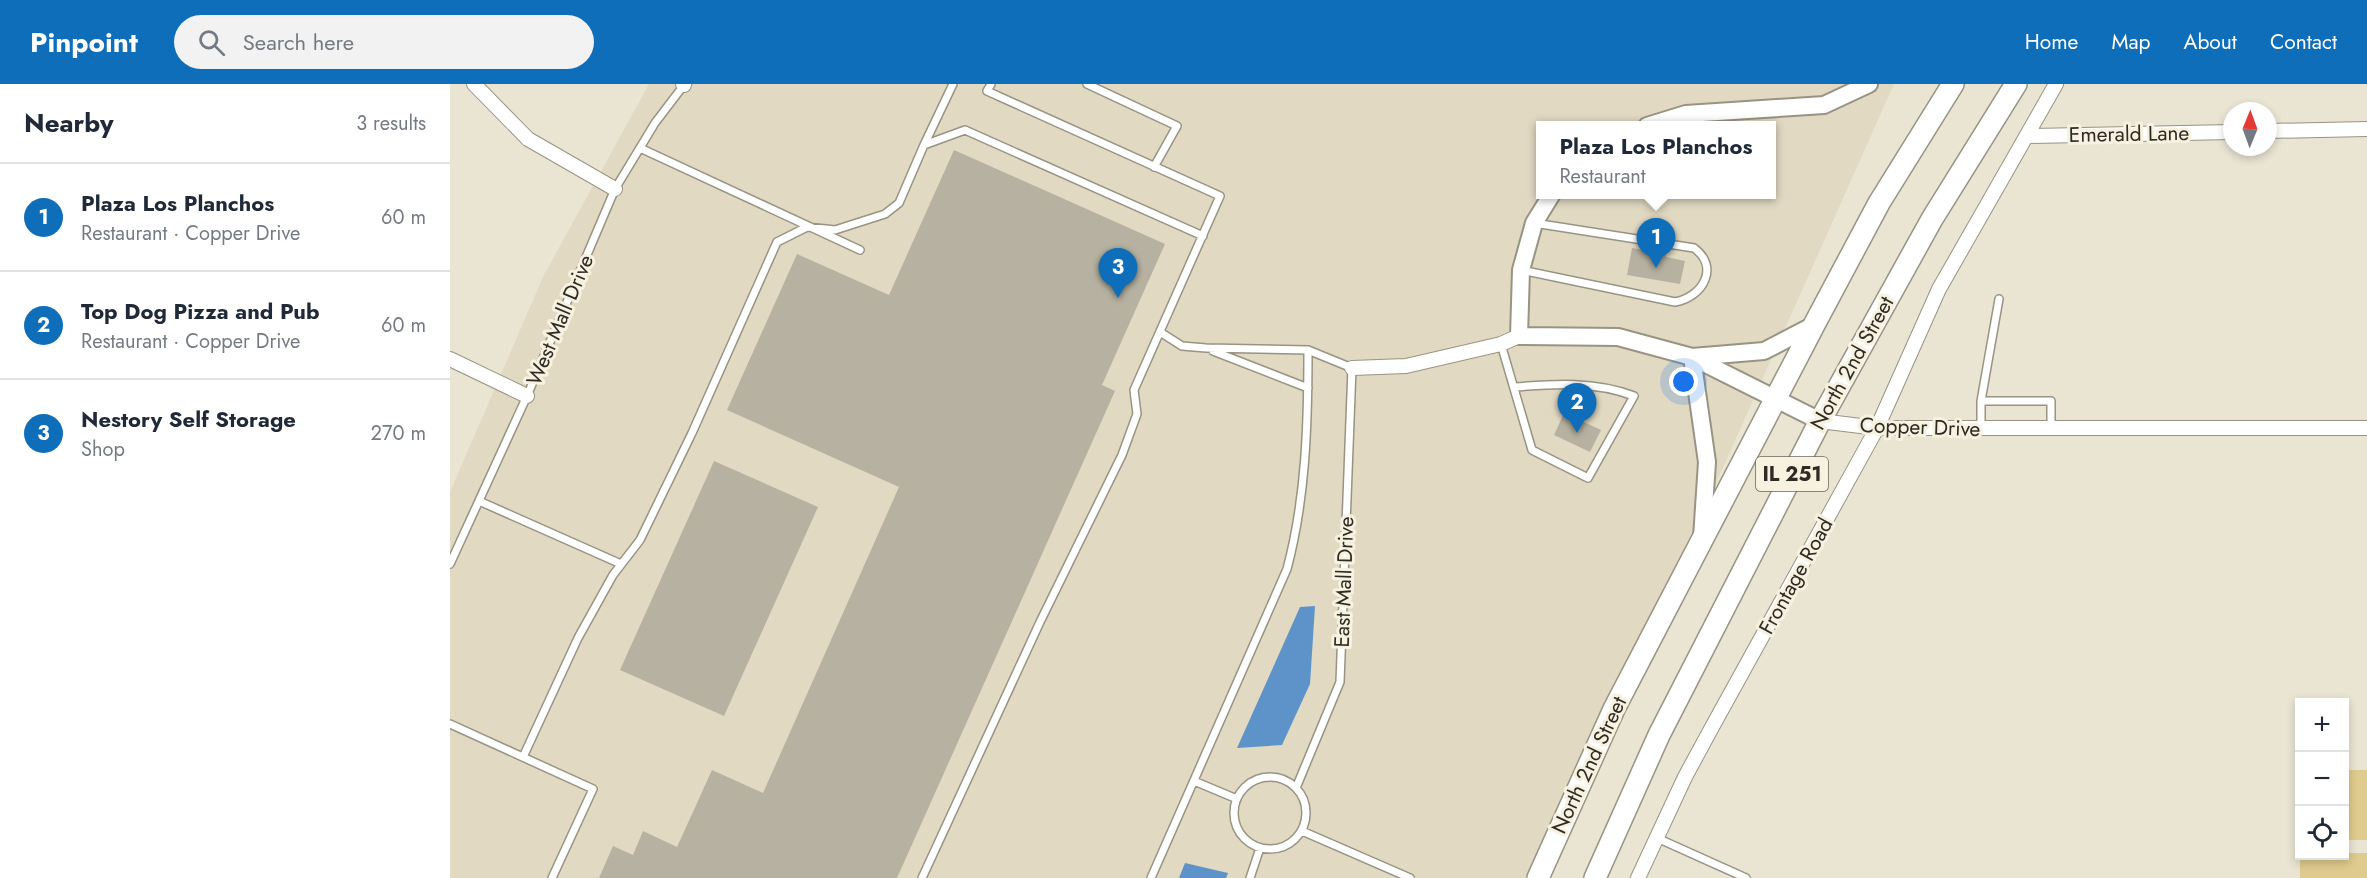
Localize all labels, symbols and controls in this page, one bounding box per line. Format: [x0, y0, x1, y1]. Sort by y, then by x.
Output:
search box [174, 15, 594, 69]
text: Pinpoint [30, 22, 138, 63]
icon: search [195, 26, 228, 59]
text: Search here [243, 26, 354, 58]
text: Home [2025, 27, 2078, 57]
text: Map [2111, 27, 2151, 57]
text: About [2184, 27, 2237, 57]
text: Contact [2270, 27, 2337, 57]
north arrow [2223, 102, 2277, 156]
text: Nearby [24, 104, 113, 142]
text: 3 results [356, 109, 426, 138]
street label: Emerald Lane [2068, 118, 2190, 150]
popup [1536, 121, 1776, 199]
text: Plaza Los Planchos [1559, 130, 1753, 162]
text: Restaurant [1559, 162, 1646, 191]
text: Plaza Los Planchos [81, 187, 274, 219]
text: 1 [38, 203, 49, 232]
text: 60 m [381, 203, 426, 232]
pin: 1 [1636, 218, 1676, 268]
text: Restaurant · Copper Drive [81, 219, 300, 248]
pin: 3 [1098, 248, 1138, 298]
street label: West Mall Drive [519, 250, 601, 390]
street label: North 2nd Street [1803, 291, 1901, 435]
text: Top Dog Pizza and Pub [81, 295, 319, 327]
text: 2 [37, 311, 50, 340]
text: 60 m [381, 311, 426, 340]
text: Restaurant · Copper Drive [81, 327, 300, 356]
your location [1669, 367, 1698, 396]
pin: 2 [1558, 384, 1596, 433]
text: Nestory Self Storage [81, 403, 296, 435]
street label: Copper Drive [1859, 410, 1981, 444]
text: 3 [37, 419, 50, 448]
text: 270 m [371, 419, 426, 448]
text: Shop [81, 435, 125, 464]
road number: IL 251 [1756, 457, 1828, 491]
street label: Frontage Road [1752, 512, 1840, 640]
street label: East Mall Drive [1327, 516, 1361, 648]
street label: North 2nd Street [1544, 691, 1634, 839]
map controls [2295, 698, 2349, 860]
button: + [2295, 698, 2349, 752]
button: − [2295, 752, 2349, 806]
button: locate [2295, 806, 2349, 860]

